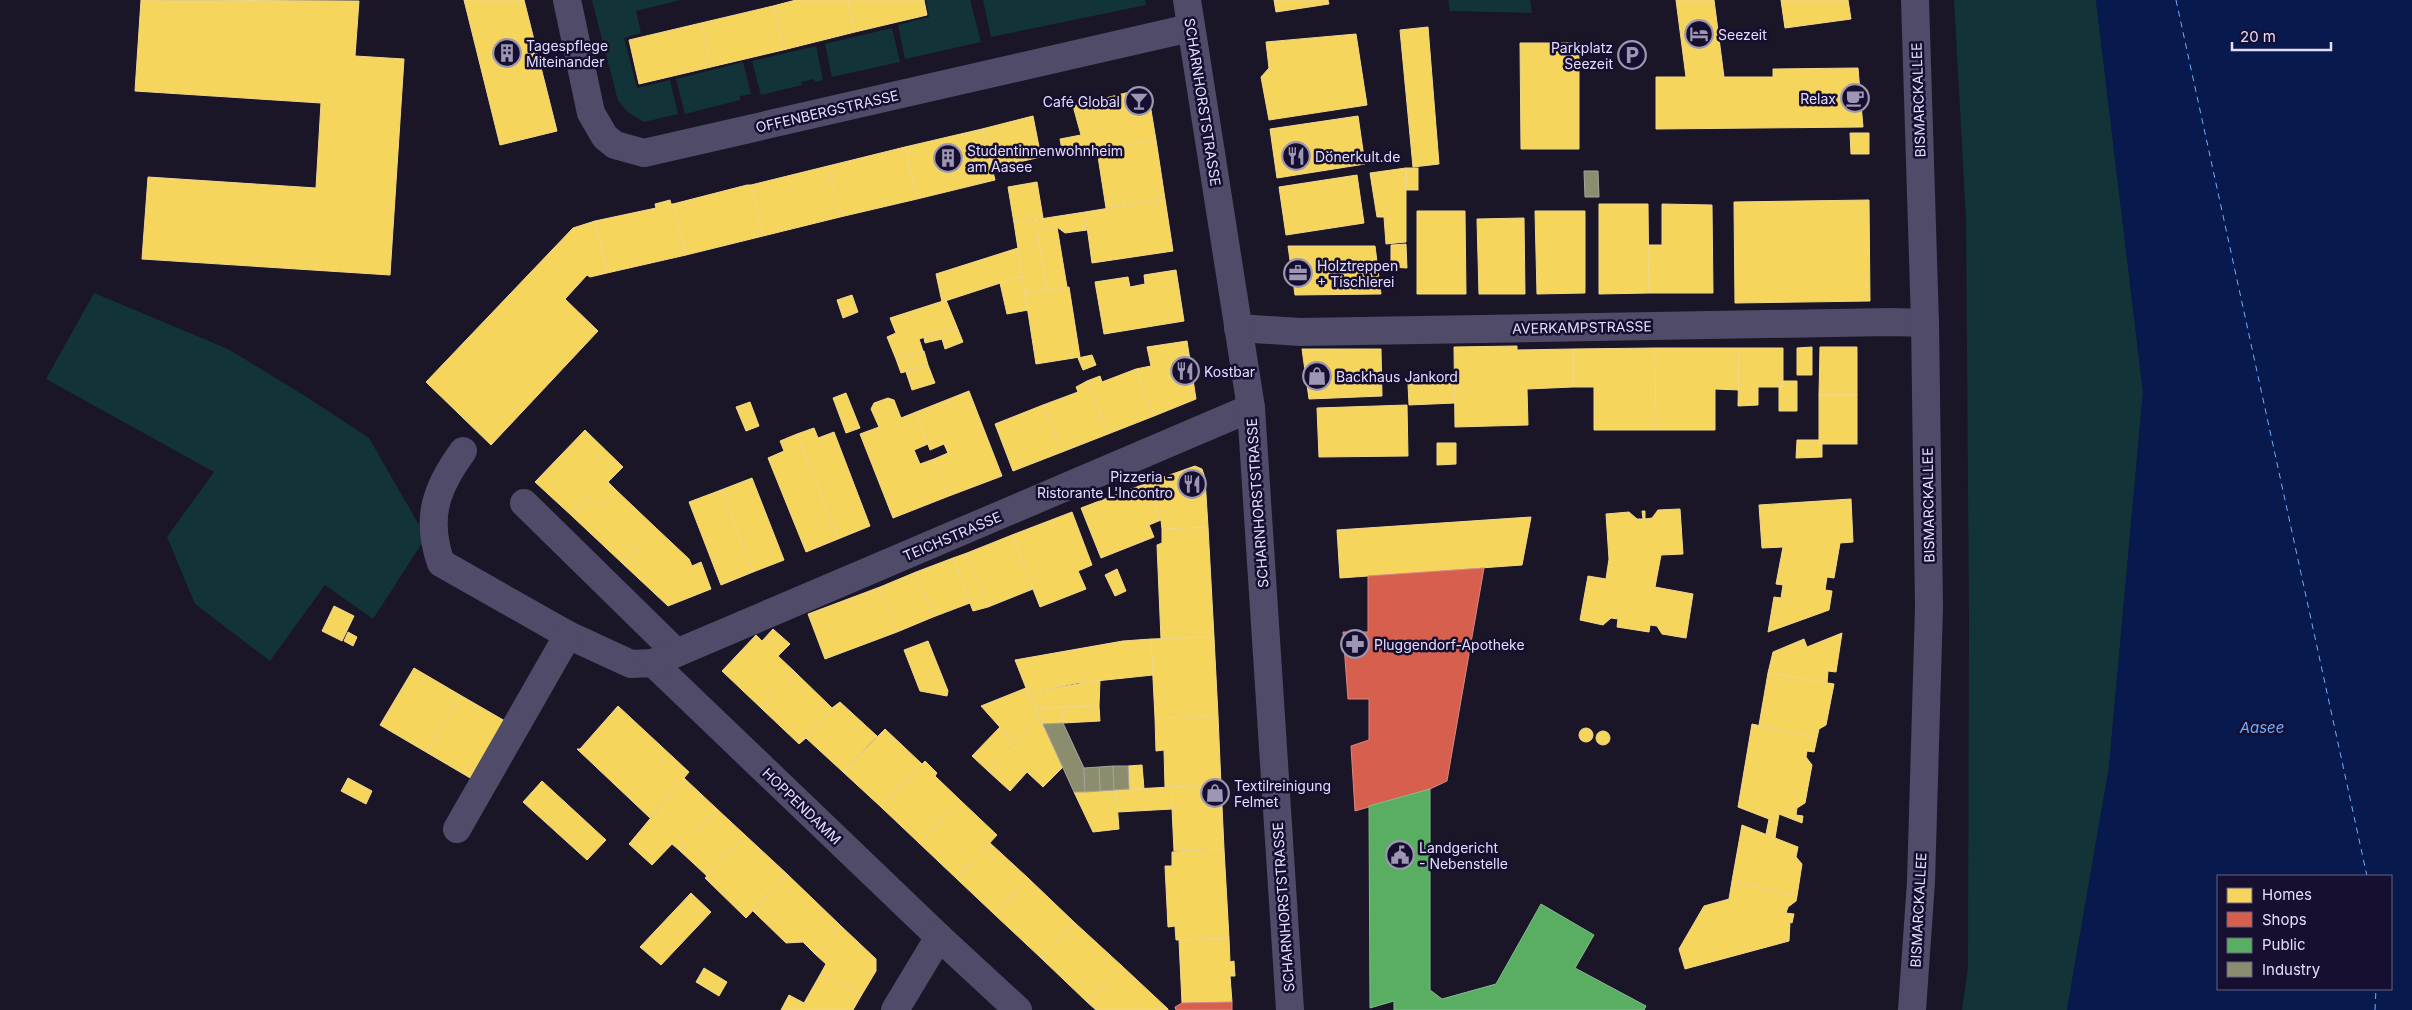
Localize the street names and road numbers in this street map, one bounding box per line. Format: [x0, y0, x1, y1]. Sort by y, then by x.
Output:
street label: SCHARNHORSTSTRASSE [1181, 17, 1225, 187]
street label: BISMARCKALLEE [1907, 42, 1929, 158]
street label: OFFENBERGSTRASSE [754, 86, 900, 136]
street label: AVERKAMPSTRASSE [1512, 317, 1652, 337]
street label: SCHARNHORSTSTRASSE [1243, 418, 1271, 588]
street label: BISMARCKALLEE [1918, 447, 1938, 563]
street label: TEICHSTRASSE [900, 508, 1004, 564]
street label: HOPPENDAMM [759, 764, 845, 848]
street label: SCHARNHORSTSTRASSE [1269, 822, 1297, 992]
street label: BISMARCKALLEE [1906, 852, 1930, 968]

